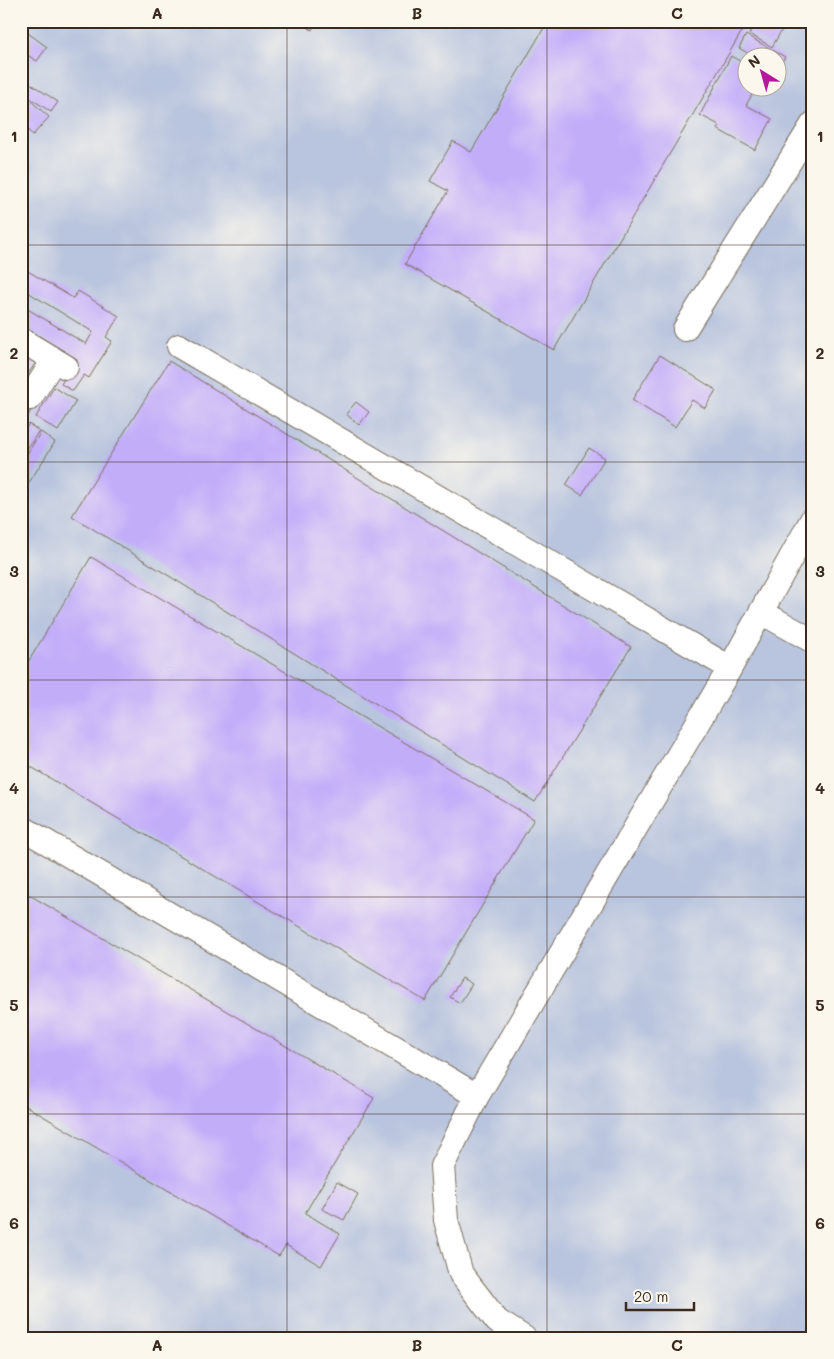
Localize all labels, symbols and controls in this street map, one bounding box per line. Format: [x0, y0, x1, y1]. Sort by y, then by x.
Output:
text: A [151, 2, 163, 23]
text: B [412, 2, 422, 23]
text: C [671, 2, 683, 23]
north arrow [736, 48, 786, 98]
text: N [744, 50, 764, 72]
text: 1 [10, 125, 18, 146]
text: 1 [816, 125, 824, 146]
text: 2 [10, 342, 19, 363]
text: 2 [816, 342, 825, 363]
text: 3 [9, 560, 19, 581]
text: 3 [815, 560, 825, 581]
text: 4 [9, 777, 19, 798]
text: 4 [815, 777, 825, 798]
text: 5 [9, 994, 19, 1015]
text: 5 [815, 994, 825, 1015]
text: 6 [9, 1212, 19, 1233]
text: 6 [815, 1212, 825, 1233]
scale bar [626, 1279, 694, 1311]
text: 20 m [634, 1286, 668, 1306]
text: A [151, 1334, 163, 1355]
text: B [412, 1334, 422, 1355]
text: C [671, 1334, 683, 1355]

